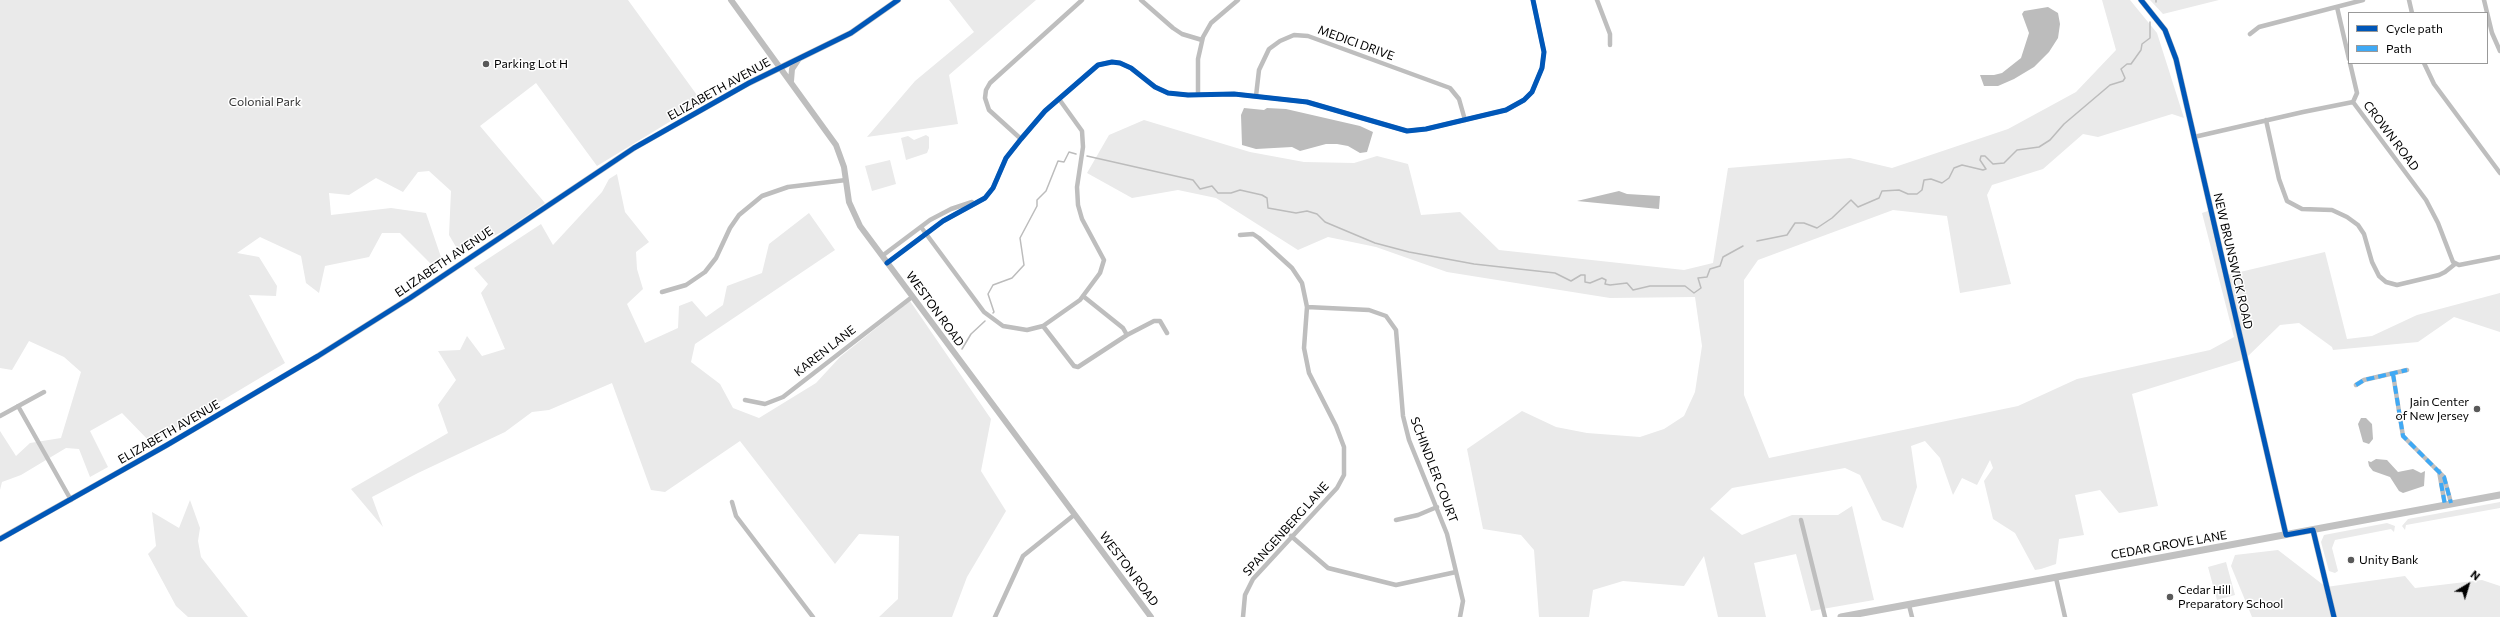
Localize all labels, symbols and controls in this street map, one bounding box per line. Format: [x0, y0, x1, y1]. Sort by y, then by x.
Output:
legend [2348, 12, 2488, 64]
text: Cycle path [2386, 21, 2443, 35]
street label: MEDICI DRIVE [1316, 23, 1396, 63]
text: Path [2386, 41, 2412, 55]
street label: ELIZABETH AVENUE [665, 55, 773, 123]
place label: Parking Lot H [494, 57, 568, 71]
marker: Parking Lot H [481, 59, 491, 69]
park label: Colonial Park [229, 95, 301, 109]
street label: CROWN ROAD [2360, 98, 2422, 174]
street label: NEW BRUNSWICK ROAD [2210, 191, 2256, 331]
street label: ELIZABETH AVENUE [392, 224, 496, 300]
street label: WESTON ROAD [903, 269, 967, 349]
street label: KAREN LANE [791, 322, 859, 380]
place label: Jain Center of New Jersey [2395, 395, 2469, 423]
street label: ELIZABETH AVENUE [116, 397, 222, 467]
marker: Jain Center of New Jersey [2472, 404, 2482, 414]
street label: SCHINDLER COURT [1407, 415, 1461, 525]
street label: SPANGENBERG LANE [1240, 479, 1332, 579]
street label: CEDAR GROVE LANE [2110, 528, 2228, 562]
street label: WESTON ROAD [1096, 529, 1162, 609]
place label: Unity Bank [2359, 553, 2419, 567]
marker: Unity Bank [2346, 555, 2356, 565]
north arrow [2448, 565, 2488, 605]
text: N [2468, 567, 2483, 583]
place label: Cedar Hill Preparatory School [2178, 583, 2283, 611]
marker: Cedar Hill Preparatory School [2165, 592, 2175, 602]

